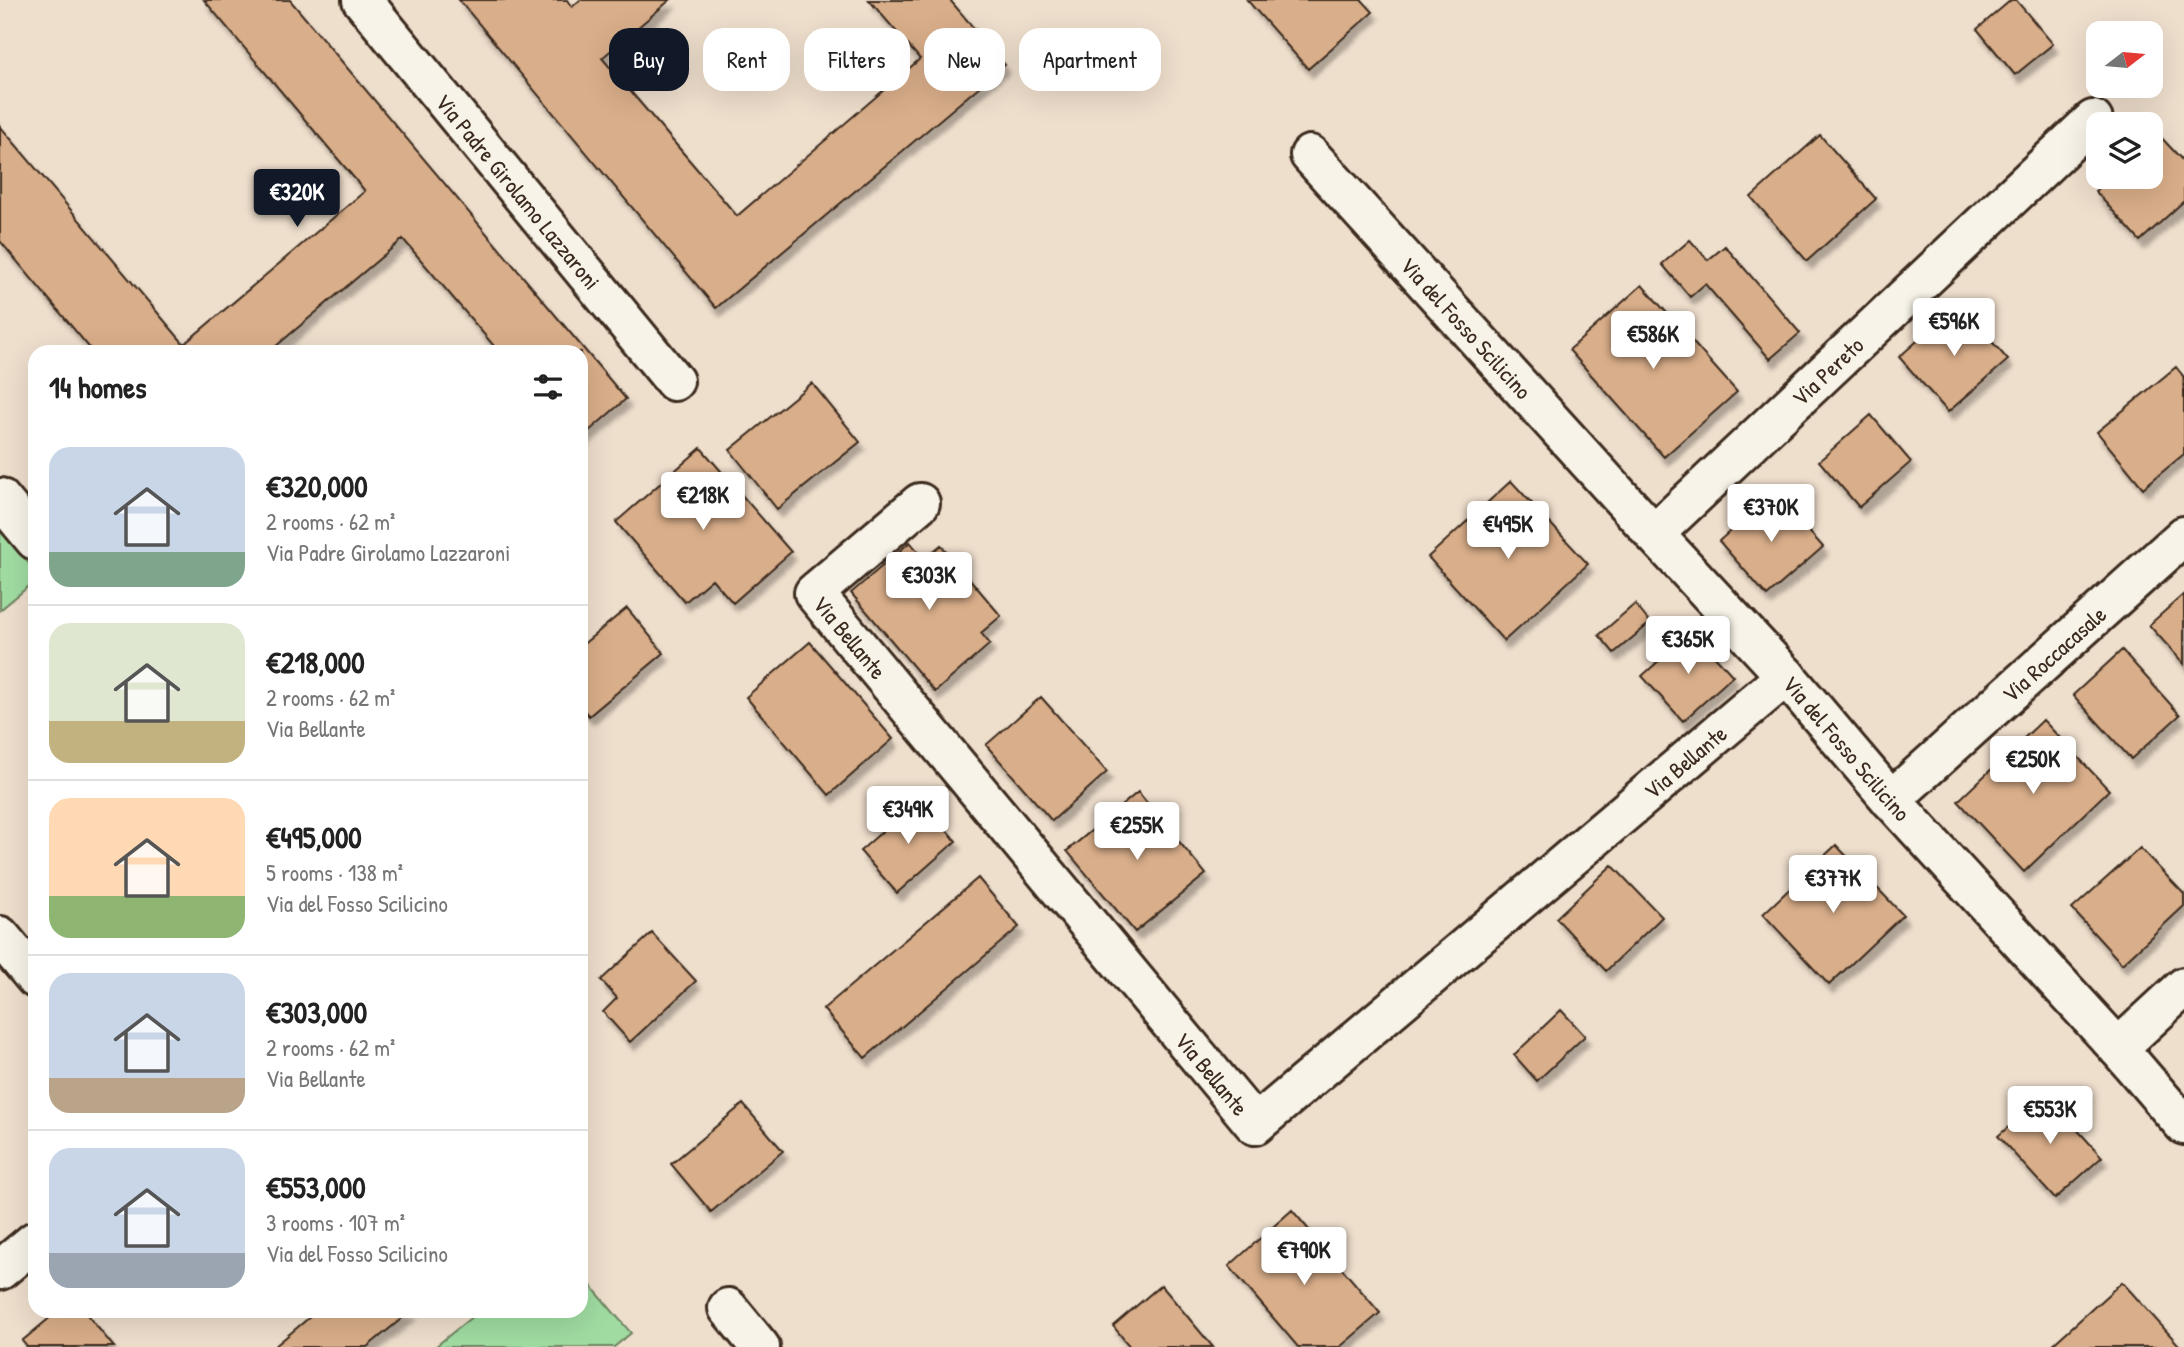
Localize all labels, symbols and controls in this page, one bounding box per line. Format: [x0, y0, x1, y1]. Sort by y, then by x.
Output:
north arrow [2086, 21, 2163, 98]
map controls [2086, 21, 2163, 189]
chip: Buy [609, 28, 689, 91]
chip: Rent [703, 28, 790, 91]
chip: Filters [804, 28, 910, 91]
chip: New [924, 28, 1005, 91]
chip: Apartment [1019, 28, 1161, 91]
street label: Via Padre Girolamo Lazzaroni [429, 87, 608, 296]
button: layers [2086, 112, 2163, 189]
pin: €320K [248, 170, 346, 229]
text: €320K [270, 176, 324, 207]
street label: Via del Fosso Scilicino [1394, 250, 1539, 405]
pin: €596K [1905, 298, 2003, 358]
text: €596K [1929, 305, 1979, 336]
pin: €586K [1604, 312, 1702, 371]
text: €586K [1627, 318, 1679, 349]
street label: Via Pereto [1785, 329, 1870, 412]
text: 14 homes [49, 367, 147, 407]
icon: filters [529, 368, 567, 406]
text: €320,000 [266, 466, 368, 506]
pin: €218K [654, 472, 752, 532]
icon: home [105, 475, 189, 559]
text: €218K [677, 479, 729, 510]
pin: €370K [1722, 484, 1820, 544]
text: €370K [1743, 491, 1799, 522]
pin: €495K [1459, 502, 1557, 561]
text: 2 rooms · 62 m² [266, 506, 395, 537]
text: €495K [1483, 508, 1533, 539]
text: Via Padre Girolamo Lazzaroni [266, 537, 510, 568]
pin: €303K [880, 552, 978, 612]
text: €303K [902, 559, 956, 590]
street label: Via Bellante [807, 589, 894, 685]
street label: Via Roccacasale [1995, 598, 2112, 708]
pin: €365K [1639, 616, 1737, 676]
text: €365K [1662, 623, 1714, 654]
text: €218,000 [266, 642, 365, 682]
icon: home [105, 651, 189, 735]
street label: Via del Fosso Scilicino [1776, 669, 1918, 827]
text: 2 rooms · 62 m² [266, 682, 395, 713]
text: Via Bellante [266, 713, 366, 744]
street label: Via Bellante [1637, 718, 1733, 806]
pin: €250K [1984, 736, 2082, 796]
text: €250K [2006, 743, 2060, 774]
pin: €349K [859, 786, 957, 846]
text: €349K [883, 793, 933, 824]
pin: €255K [1088, 802, 1186, 862]
text: €255K [1110, 809, 1164, 840]
text: €495,000 [266, 817, 362, 857]
icon: home [105, 826, 189, 910]
pin: €377K [1784, 856, 1882, 915]
text: 5 rooms · 138 m² [266, 857, 403, 888]
text: €377K [1805, 862, 1861, 893]
text: Via del Fosso Scilicino [266, 888, 448, 919]
text: €303,000 [266, 992, 367, 1032]
icon: home [105, 1001, 189, 1085]
street label: Via Bellante [1168, 1025, 1256, 1122]
text: 2 rooms · 62 m² [266, 1032, 395, 1063]
text: Via Bellante [266, 1063, 366, 1094]
pin: €553K [2001, 1086, 2099, 1146]
text: €553K [2024, 1093, 2076, 1124]
text: €553,000 [266, 1167, 366, 1207]
icon: home [105, 1176, 189, 1260]
text: 3 rooms · 107 m² [266, 1207, 405, 1238]
pin: €790K [1255, 1228, 1353, 1287]
text: €790K [1277, 1234, 1331, 1265]
text: Via del Fosso Scilicino [266, 1238, 448, 1269]

